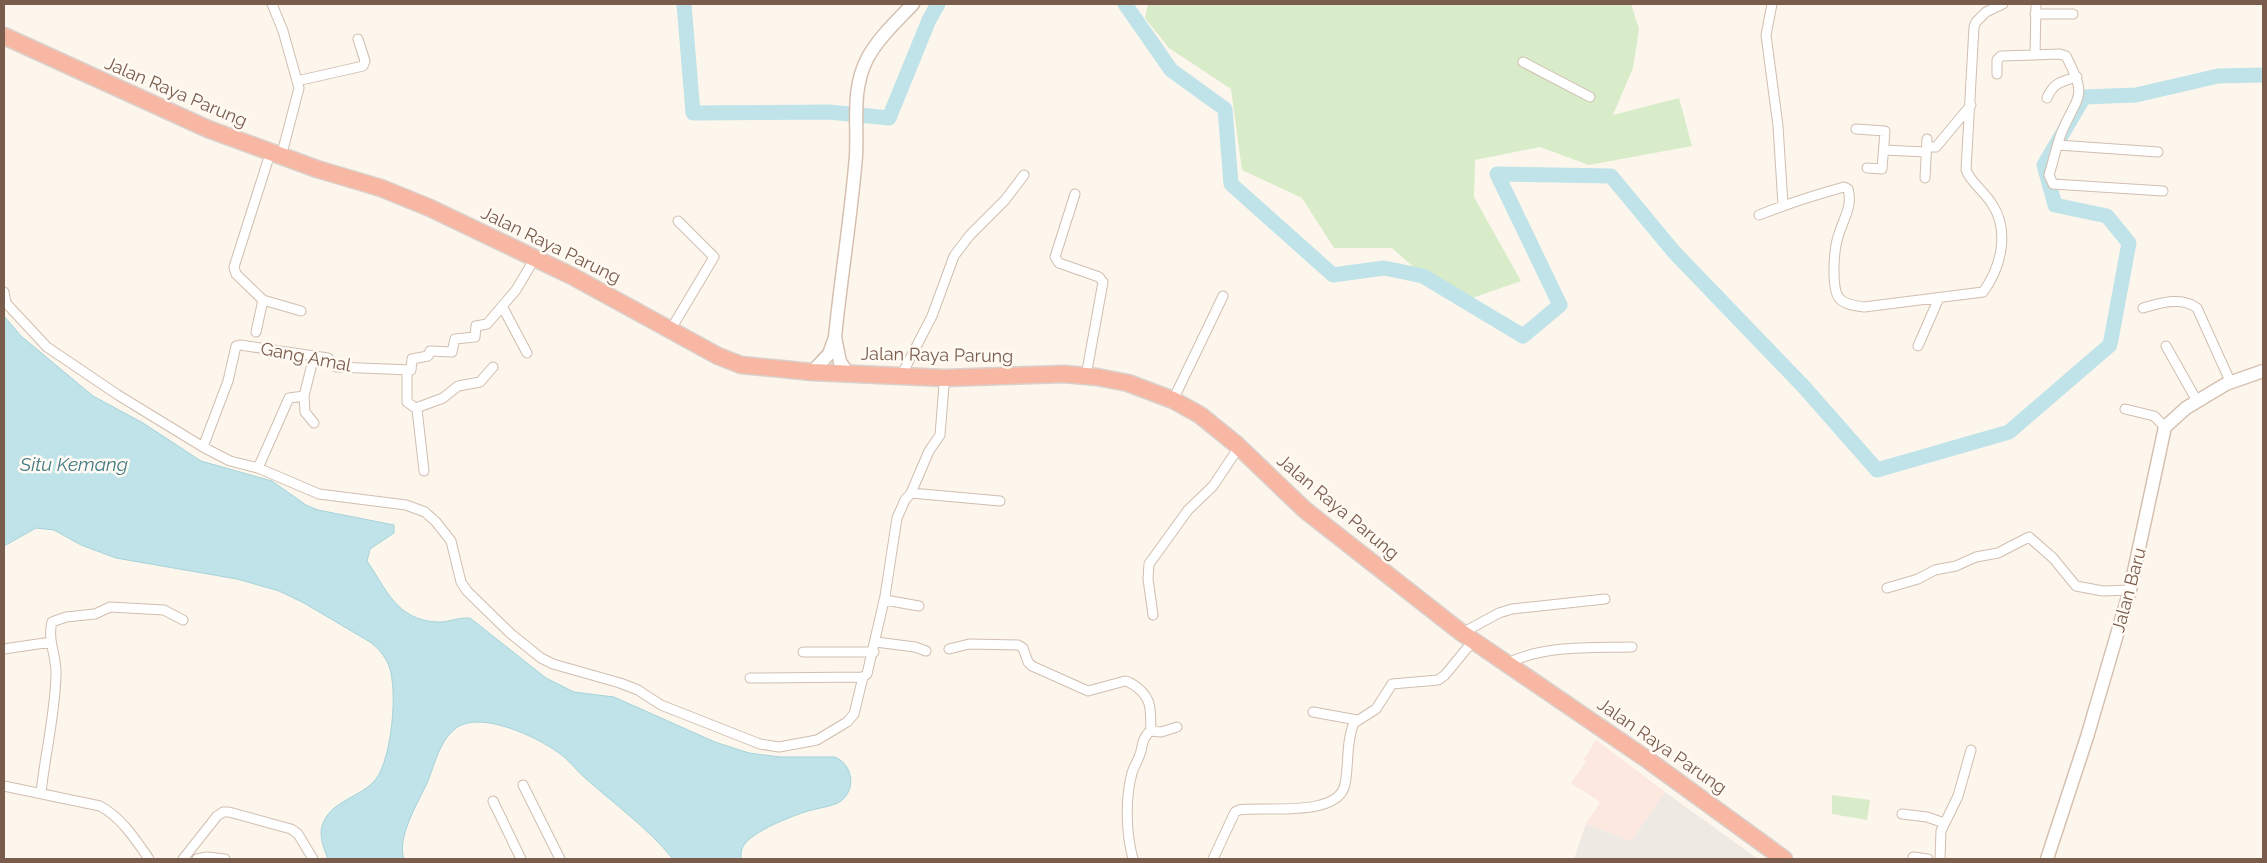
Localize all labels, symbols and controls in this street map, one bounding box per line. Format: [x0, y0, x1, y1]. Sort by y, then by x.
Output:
street label: Jalan Raya Parung [102, 52, 251, 131]
street label: Jalan Raya Parung [478, 202, 624, 287]
street label: Gang Amal [259, 337, 353, 376]
street label: Jalan Raya Parung [860, 343, 1014, 366]
street label: Jalan Raya Parung [1273, 450, 1404, 564]
water label: Situ Kemang [19, 453, 128, 475]
street label: Jalan Baru [2107, 545, 2150, 635]
street label: Jalan Raya Parung [1594, 693, 1731, 798]

